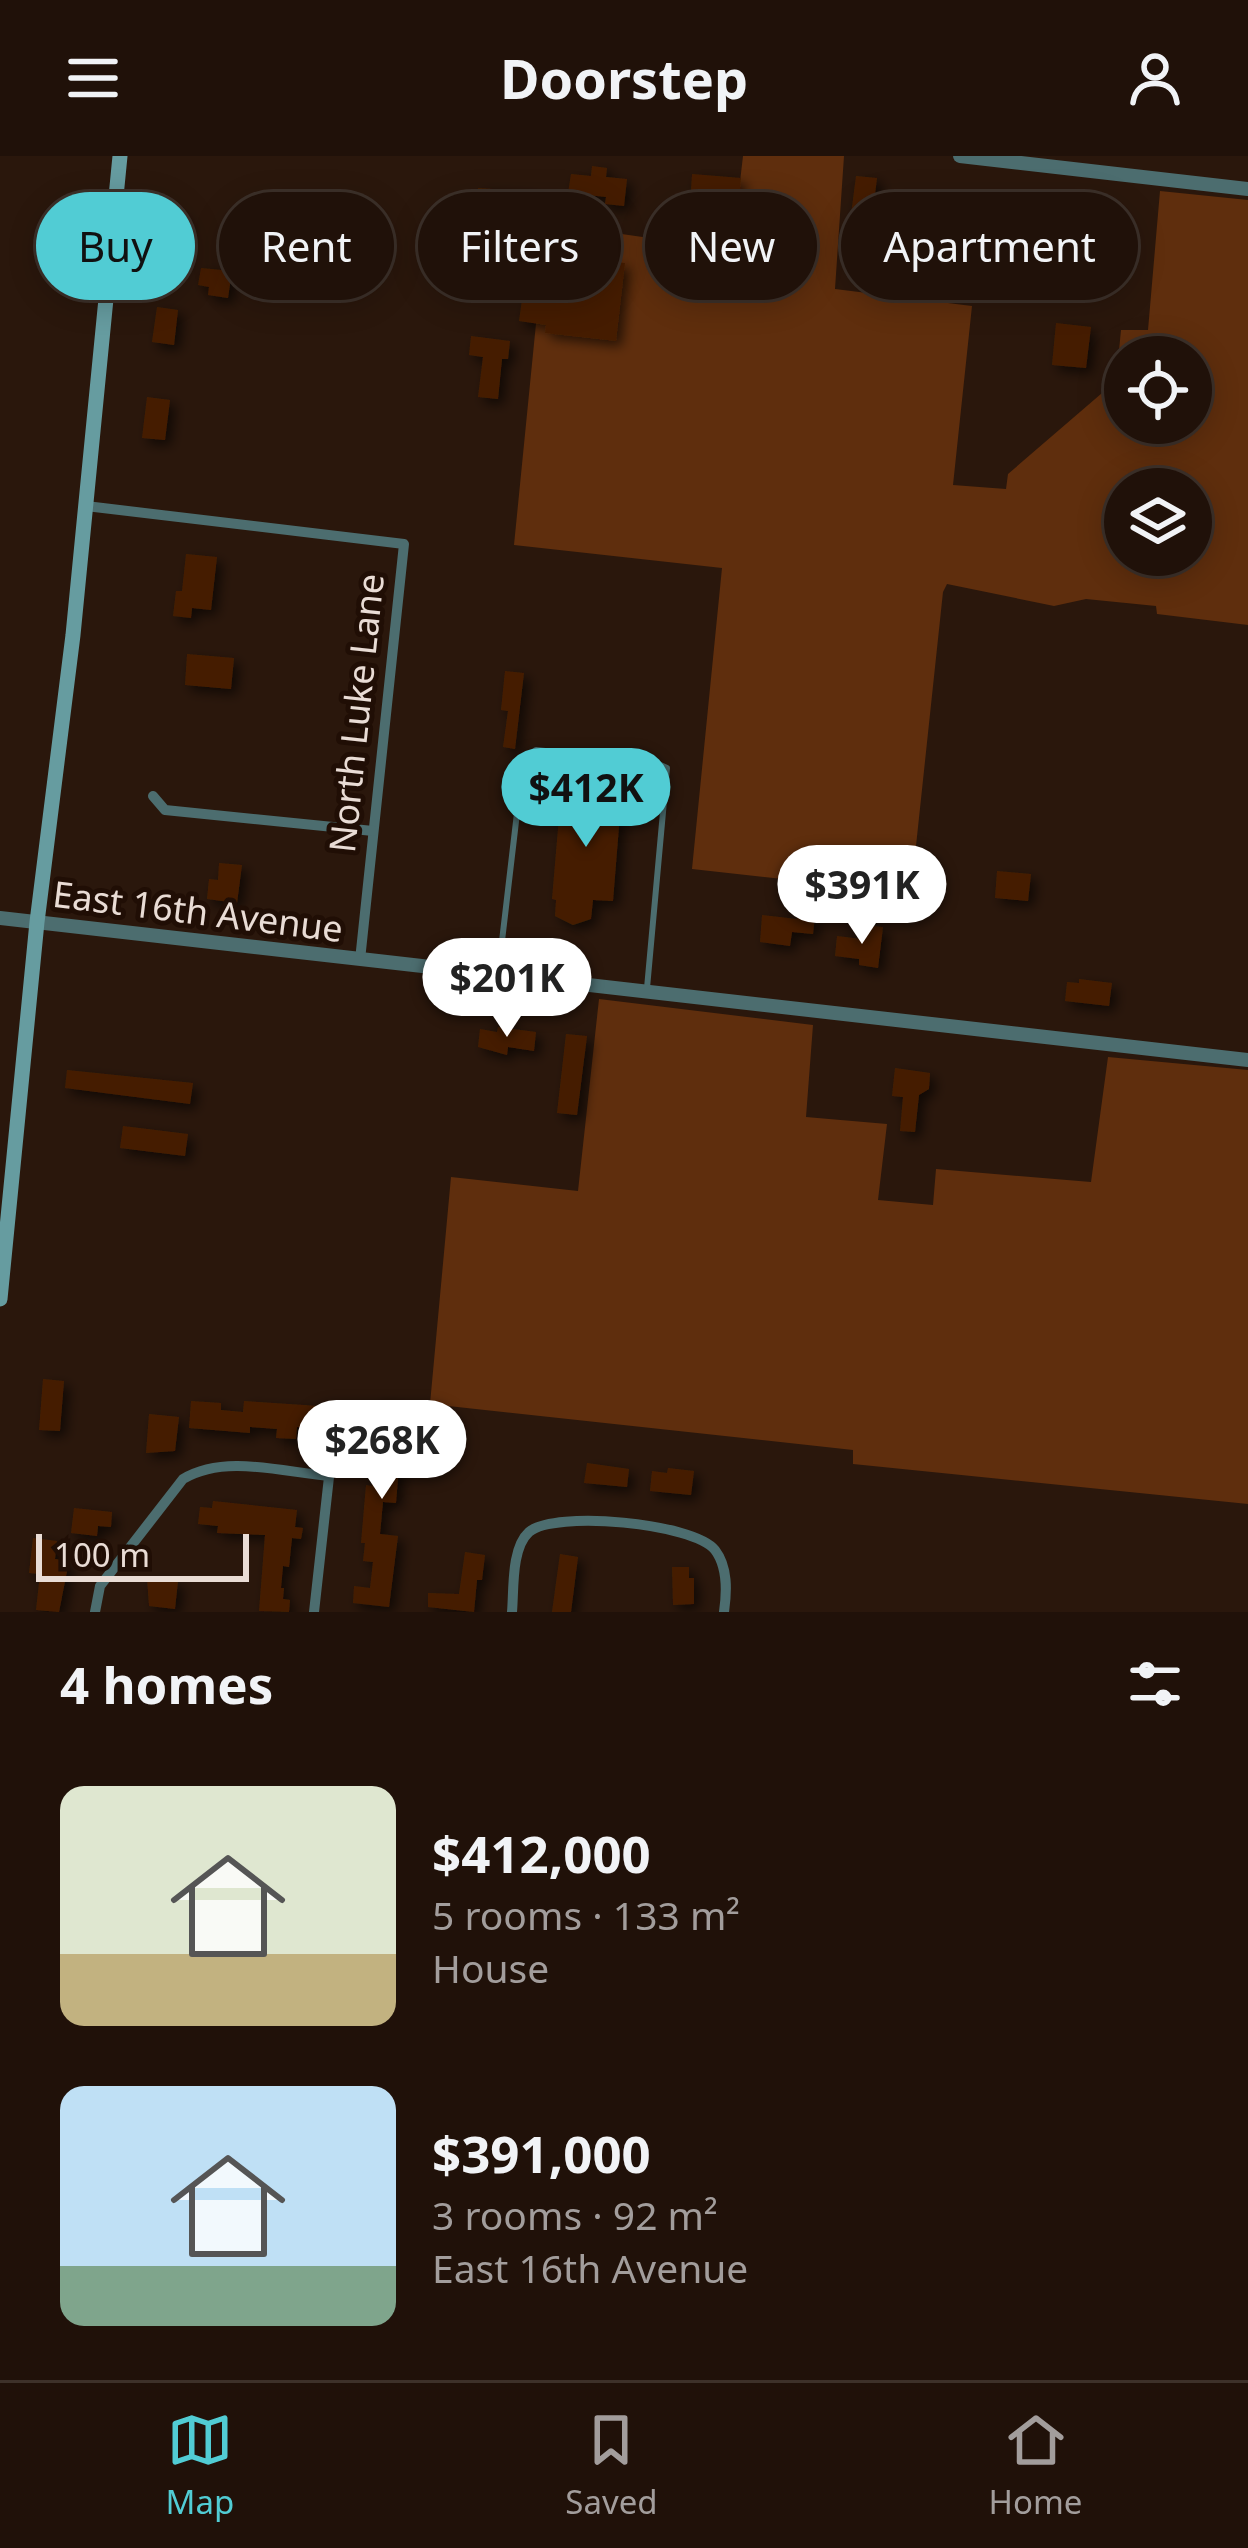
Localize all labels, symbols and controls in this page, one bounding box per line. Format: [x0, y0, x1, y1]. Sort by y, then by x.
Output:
text: Doorstep [500, 41, 748, 115]
icon: menu [60, 45, 126, 111]
icon: person [1122, 45, 1188, 111]
chip: Buy [36, 192, 195, 300]
chip: Rent [219, 192, 394, 300]
chip: Filters [418, 192, 621, 300]
chip: New [645, 192, 817, 300]
chip: Apartment [841, 192, 1138, 300]
map controls [1104, 336, 1212, 576]
button: locate [1104, 336, 1212, 444]
button: layers [1104, 468, 1212, 576]
street label: North Luke Lane [317, 571, 395, 855]
pin: $412K [502, 748, 670, 850]
text: $412K [528, 760, 644, 813]
pin: $391K [778, 845, 946, 947]
text: $391K [804, 857, 920, 910]
street label: East 16th Avenue [50, 869, 346, 953]
pin: $201K [423, 938, 591, 1040]
text: $201K [449, 950, 565, 1003]
pin: $268K [298, 1400, 466, 1502]
text: $268K [324, 1412, 440, 1465]
scale bar [36, 1528, 249, 1581]
text: 100 m [54, 1532, 150, 1577]
text: 4 homes [60, 1649, 273, 1719]
icon: filters [1122, 1651, 1188, 1717]
text: $412,000 [432, 1818, 651, 1888]
icon: home [156, 1834, 300, 1978]
text: 5 rooms · 133 m² [432, 1888, 740, 1941]
text: House [432, 1941, 549, 1994]
text: $391,000 [432, 2118, 651, 2188]
icon: home [156, 2134, 300, 2278]
text: 3 rooms · 92 m² [432, 2188, 718, 2241]
text: East 16th Avenue [432, 2241, 748, 2294]
tab: Map [166, 2407, 234, 2524]
tab: Saved [565, 2407, 658, 2524]
tab: Home [989, 2407, 1082, 2524]

